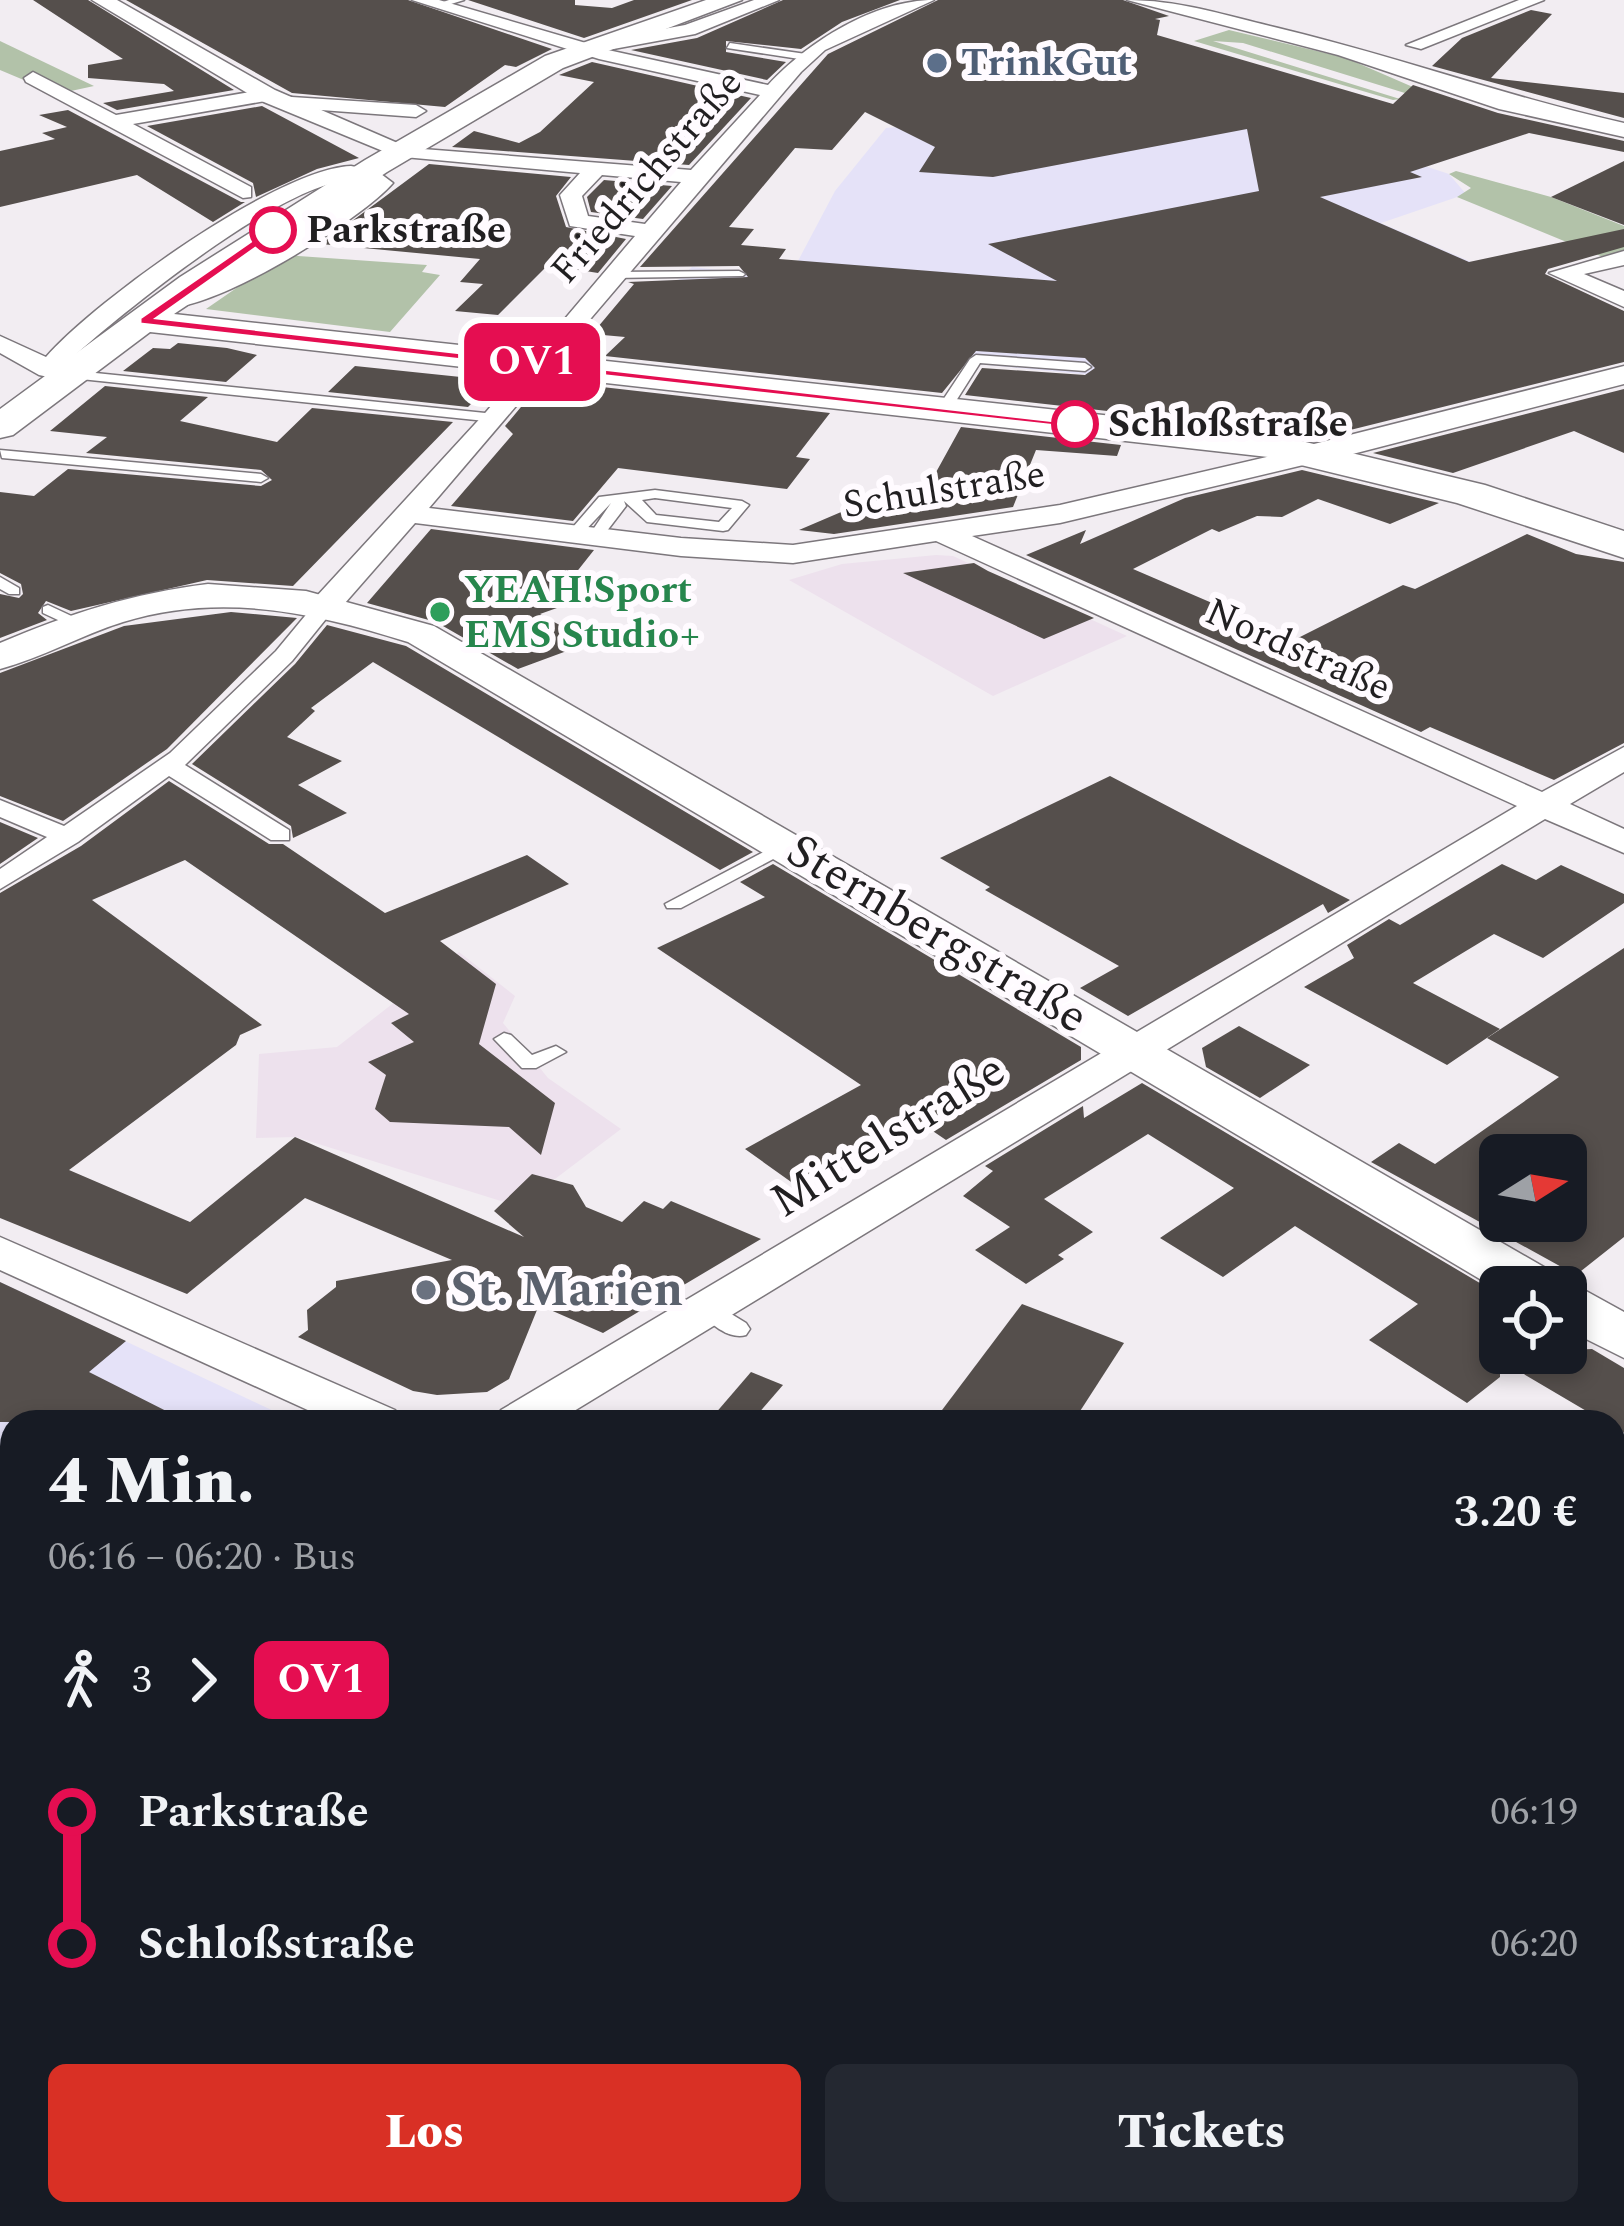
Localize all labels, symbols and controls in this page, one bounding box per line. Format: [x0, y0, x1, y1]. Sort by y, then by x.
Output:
place label: TrinkGut [961, 34, 1132, 93]
marker: TrinkGut [924, 50, 950, 76]
street label: Friedrichstraße [537, 56, 757, 298]
place label: Parkstraße [306, 201, 506, 260]
marker: Parkstraße [251, 208, 295, 252]
line badge: OV1 [463, 323, 601, 401]
text: OV1 [488, 330, 576, 393]
place label: Schloßstraße [1108, 395, 1348, 454]
marker: Schloßstraße [1053, 402, 1097, 446]
street label: Schulstraße [839, 445, 1049, 535]
place label: YEAH!Sport EMS Studio+ [464, 561, 701, 665]
street label: Nordstraße [1196, 583, 1400, 717]
marker: YEAH!Sport EMS Studio+ [427, 599, 453, 625]
street label: Sternbergstraße [772, 815, 1102, 1053]
street label: Mittelstraße [756, 1035, 1020, 1237]
north arrow [1479, 1134, 1587, 1242]
map controls [1479, 1134, 1587, 1374]
place label: St. Marien [450, 1254, 683, 1327]
button: locate [1479, 1266, 1587, 1374]
marker: St. Marien [413, 1277, 439, 1303]
text: 4 Min. [48, 1432, 255, 1533]
text: 3.20 € [1454, 1478, 1578, 1547]
text: 06:16 – 06:20 · Bus [48, 1528, 356, 1587]
icon: walk [48, 1647, 114, 1713]
icon: forward [170, 1647, 236, 1713]
text: OV1 [278, 1648, 365, 1711]
text: 3 [132, 1651, 152, 1710]
text: Parkstraße [138, 1778, 369, 1847]
text: 06:19 [1490, 1783, 1578, 1842]
text: Schloßstraße [138, 1910, 415, 1979]
text: 06:20 [1490, 1915, 1578, 1974]
button: Los [48, 2064, 801, 2202]
button: Tickets [825, 2064, 1578, 2202]

